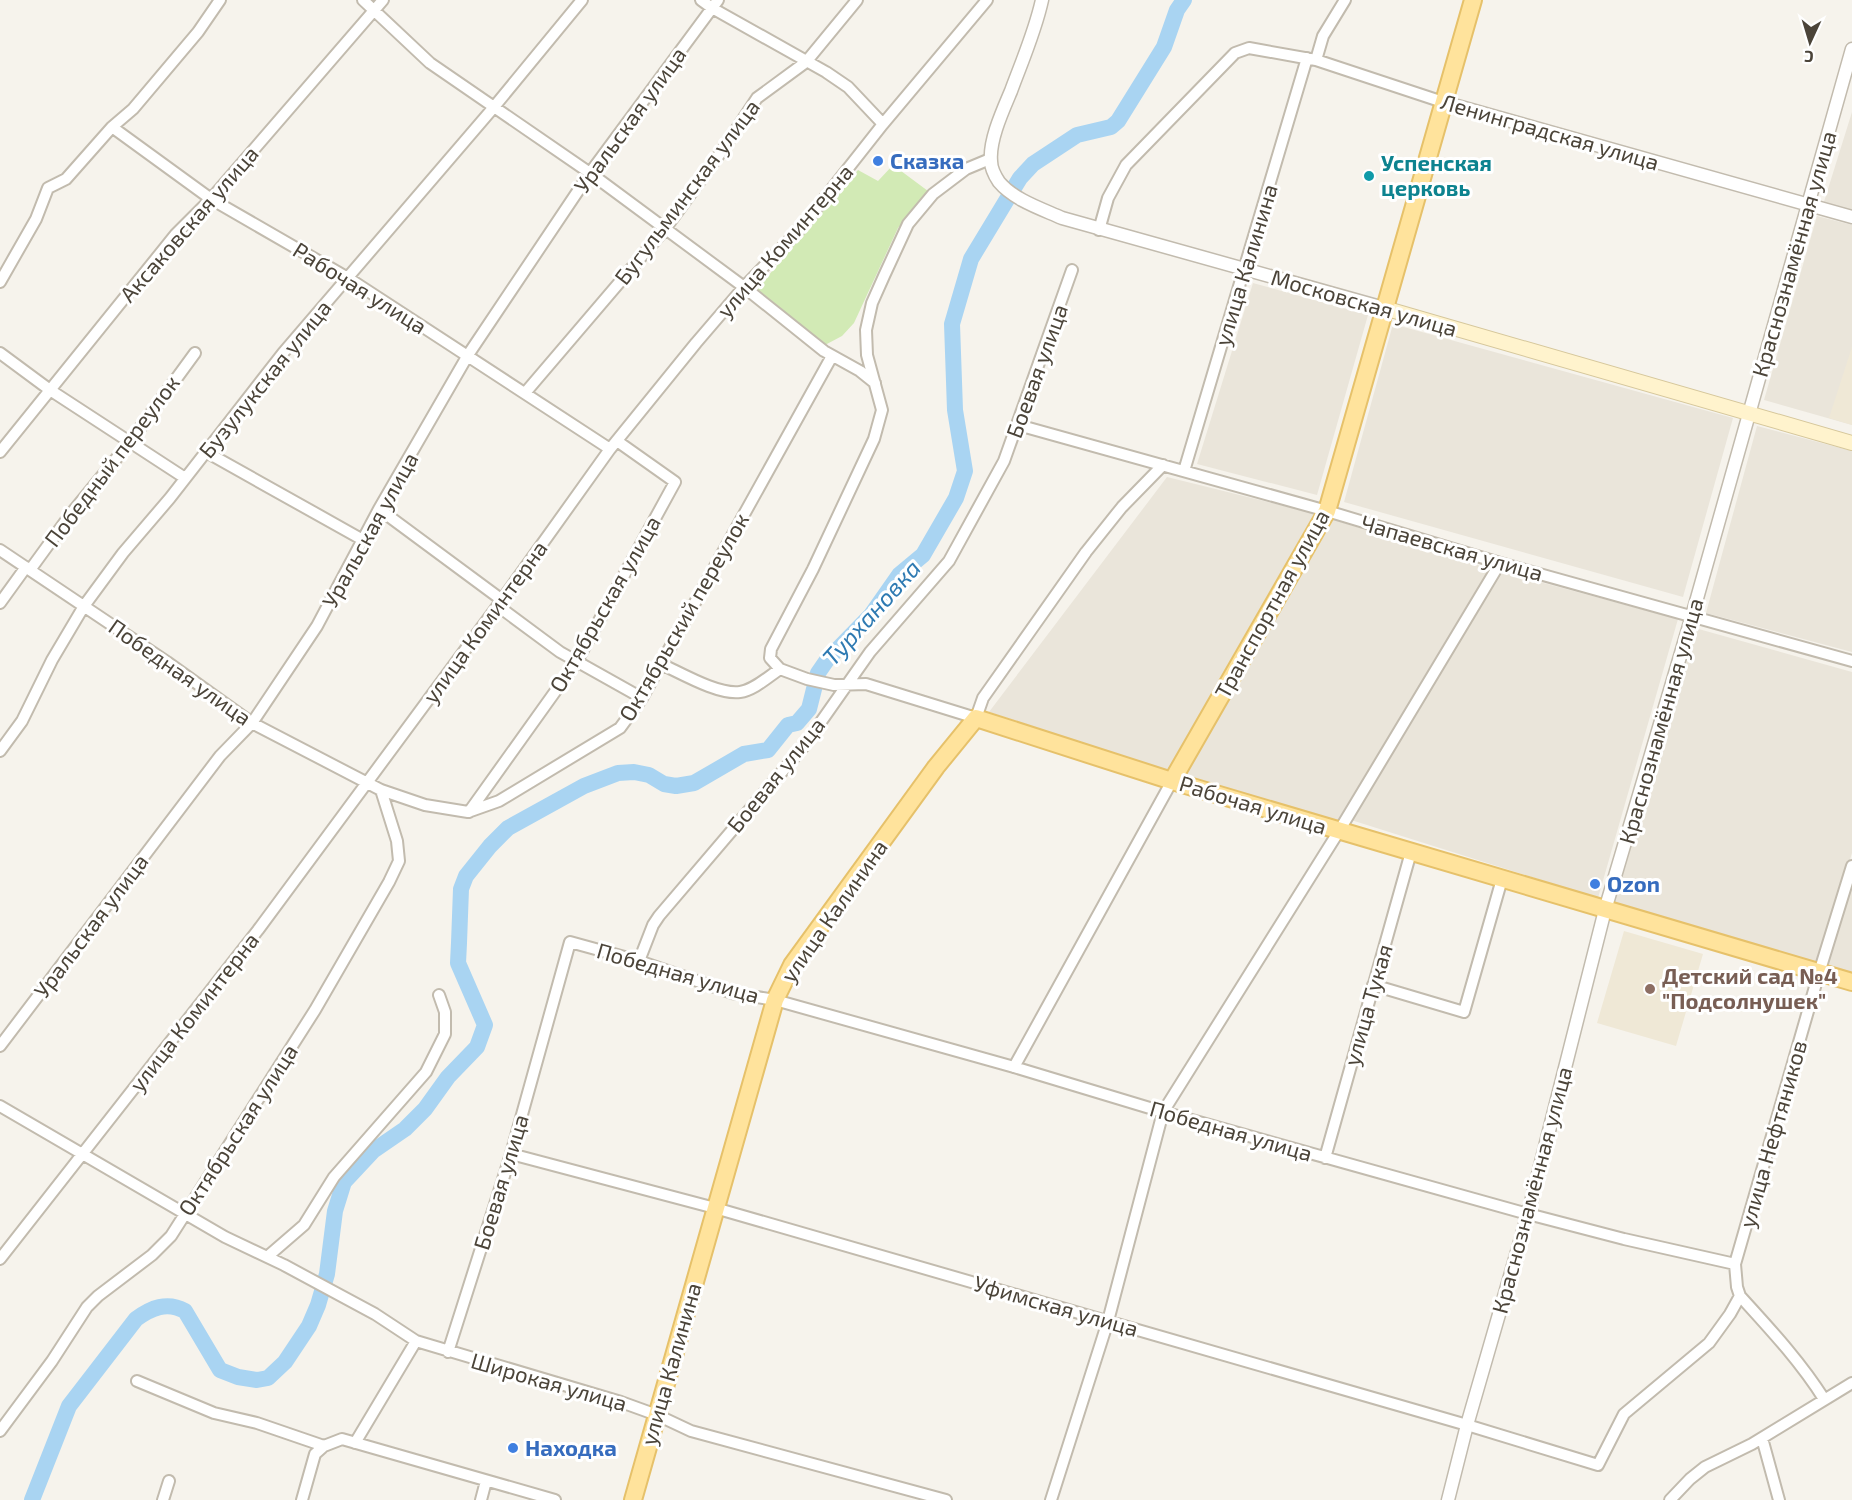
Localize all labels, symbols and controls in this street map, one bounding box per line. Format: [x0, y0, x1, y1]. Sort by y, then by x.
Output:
north arrow [1780, 12, 1840, 72]
street label: Уральская улица [568, 42, 692, 198]
text: С [1804, 48, 1814, 67]
street label: Ленинградская улица [1438, 87, 1662, 176]
street label: Бугульминская улица [608, 94, 765, 290]
street label: Краснознамённая улица [1745, 128, 1842, 380]
street label: Аксаковская улица [114, 140, 264, 307]
place label: Сказка [890, 147, 964, 173]
place label: Успенская церковь [1381, 149, 1492, 200]
marker: Сказка [871, 154, 885, 168]
street label: улица Коминтерна [711, 158, 859, 323]
marker: Успенская церковь [1362, 169, 1376, 183]
street label: улица Калинина [1208, 181, 1283, 349]
street label: Рабочая улица [288, 236, 432, 339]
street label: Московская улица [1268, 263, 1460, 342]
street label: Бузулукская улица [193, 294, 337, 463]
street label: Боевая улица [1000, 300, 1073, 441]
street label: Победный переулок [38, 369, 185, 552]
street label: Уральская улица [316, 447, 423, 612]
street label: Транспортная улица [1208, 505, 1335, 703]
street label: Октябрьский переулок [613, 508, 754, 726]
street label: Чапаевская улица [1358, 509, 1546, 586]
street label: Октябрьская улица [543, 511, 666, 697]
street label: улица Коминтерна [417, 535, 553, 708]
water label: Турхановка [816, 553, 926, 671]
street label: Краснознамённая улица [1612, 595, 1709, 847]
street label: Победная улица [104, 612, 257, 731]
street label: Боевая улица [721, 712, 830, 838]
street label: Рабочая улица [1176, 769, 1330, 840]
street label: улица Калинина [774, 834, 893, 987]
street label: Уральская улица [28, 848, 154, 1003]
place label: Ozon [1607, 870, 1660, 896]
marker: Ozon [1588, 877, 1602, 891]
street label: улица Коминтерна [123, 927, 264, 1097]
street label: Победная улица [594, 936, 762, 1009]
street label: улица Тукая [1337, 941, 1398, 1069]
place label: Детский сад №4 "Подсолнушек" [1662, 962, 1838, 1013]
marker: Детский сад №4 "Подсолнушек" [1643, 982, 1657, 996]
street label: улица Нефтяников [1733, 1037, 1812, 1231]
street label: Октябрьская улица [172, 1039, 303, 1221]
street label: Краснознамённая улица [1486, 1064, 1577, 1316]
street label: Победная улица [1147, 1094, 1315, 1167]
street label: Боевая улица [467, 1111, 534, 1253]
street label: Уфимская улица [971, 1269, 1141, 1342]
street label: улица Калинина [634, 1280, 707, 1448]
street label: Широкая улица [468, 1346, 630, 1417]
place label: Находка [525, 1434, 617, 1460]
marker: Находка [506, 1441, 520, 1455]

